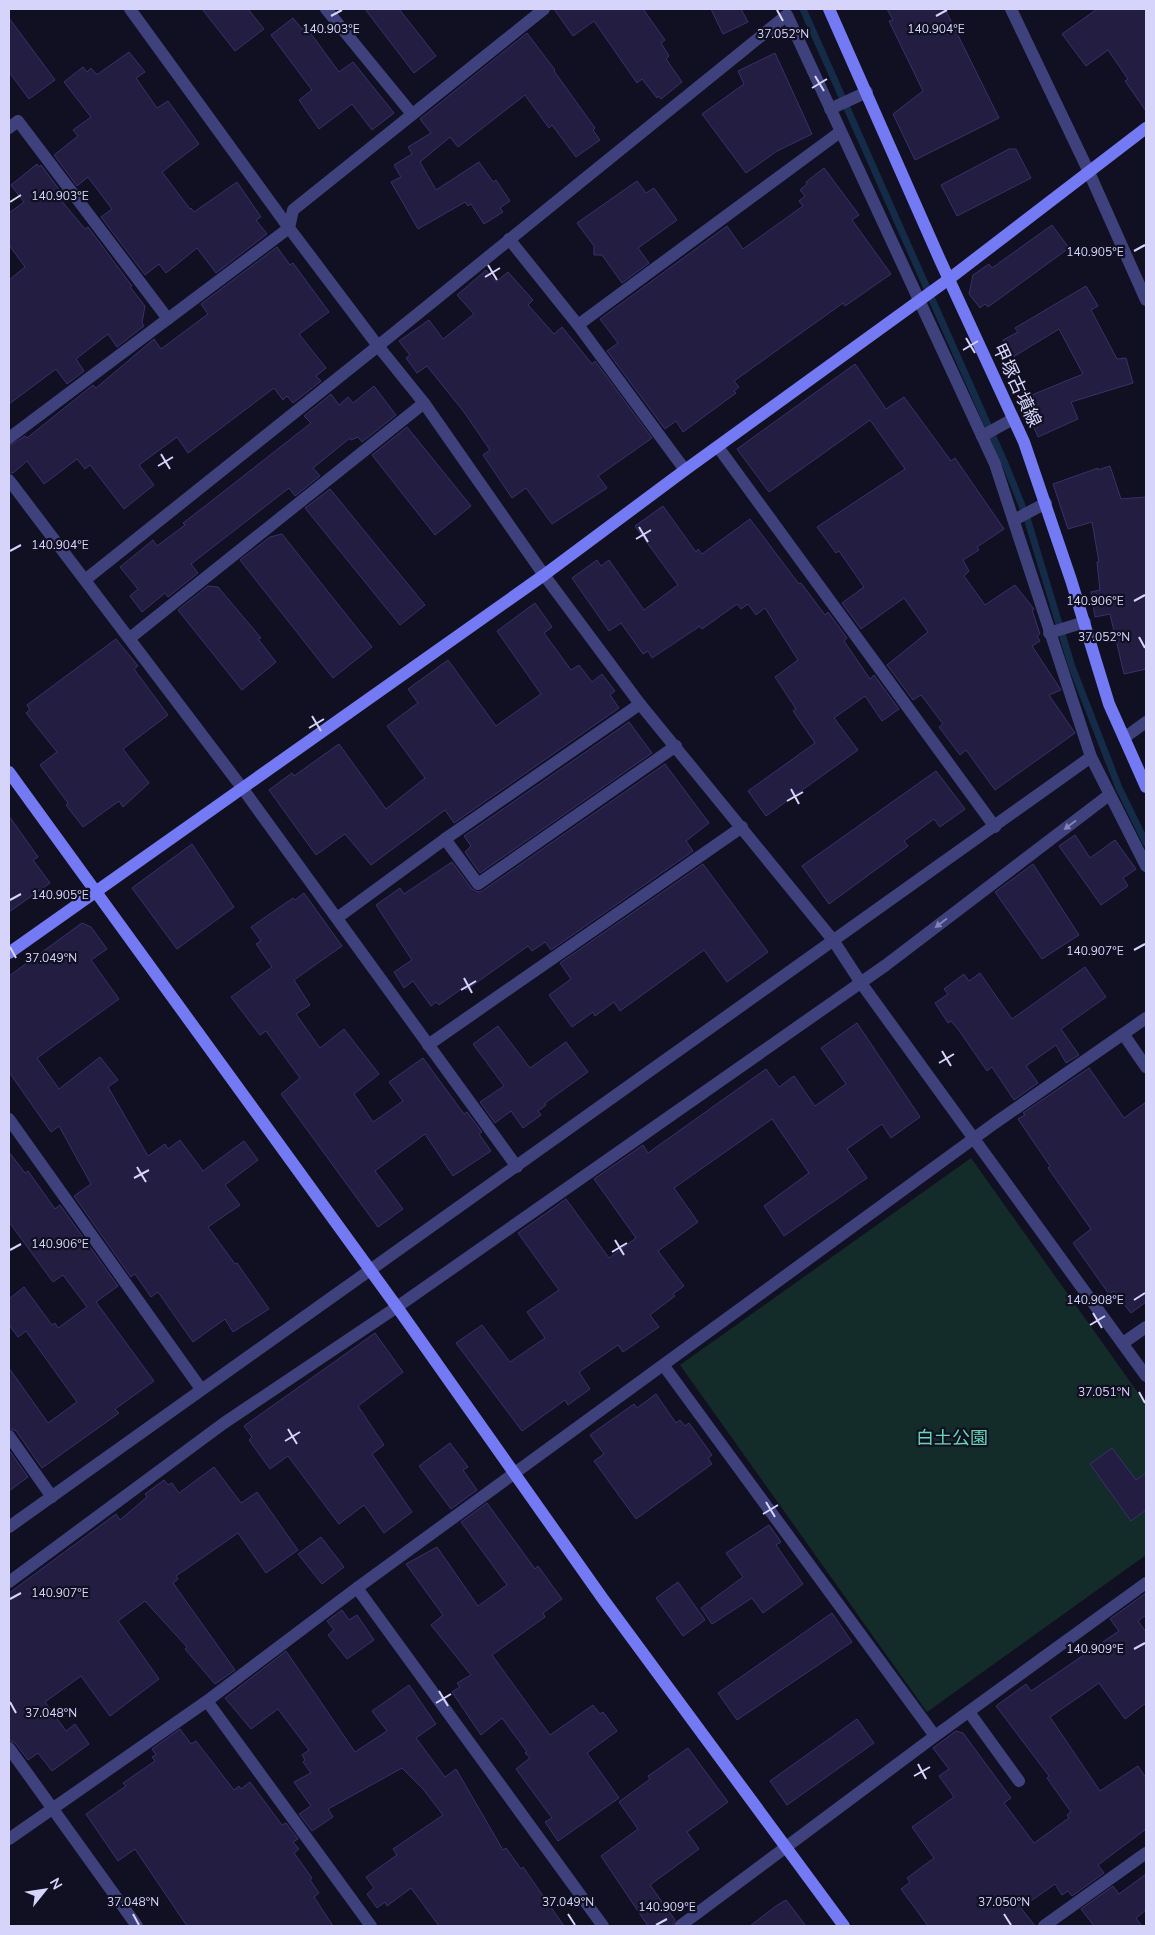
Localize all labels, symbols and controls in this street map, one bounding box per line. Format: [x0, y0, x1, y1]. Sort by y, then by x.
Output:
text: 140.903°E [302, 21, 360, 37]
text: 140.904°E [907, 21, 965, 37]
text: 37.052°N [757, 26, 809, 42]
text: 140.903°E [31, 188, 89, 204]
text: 140.905°E [1066, 244, 1124, 260]
street label: 甲塚古墳線 [987, 339, 1047, 431]
text: 140.904°E [31, 537, 89, 553]
text: 140.906°E [1066, 593, 1124, 609]
text: 37.052°N [1078, 629, 1130, 645]
one-way arrow [1063, 820, 1077, 830]
text: 140.905°E [31, 887, 89, 903]
one-way arrow [935, 918, 948, 929]
text: 140.907°E [1066, 943, 1124, 959]
text: 37.049°N [25, 950, 77, 966]
text: 140.906°E [31, 1236, 89, 1252]
text: 140.908°E [1066, 1292, 1124, 1308]
text: 37.051°N [1078, 1384, 1130, 1400]
park label: 白土公園 [916, 1426, 988, 1450]
text: 140.907°E [31, 1585, 89, 1601]
text: 140.909°E [1066, 1641, 1124, 1657]
text: 37.048°N [25, 1705, 77, 1721]
north arrow [20, 1865, 70, 1915]
text: N [45, 1874, 67, 1893]
text: 37.048°N [107, 1894, 159, 1910]
text: 37.049°N [542, 1894, 594, 1910]
text: 37.050°N [978, 1894, 1030, 1910]
text: 140.909°E [638, 1899, 696, 1915]

